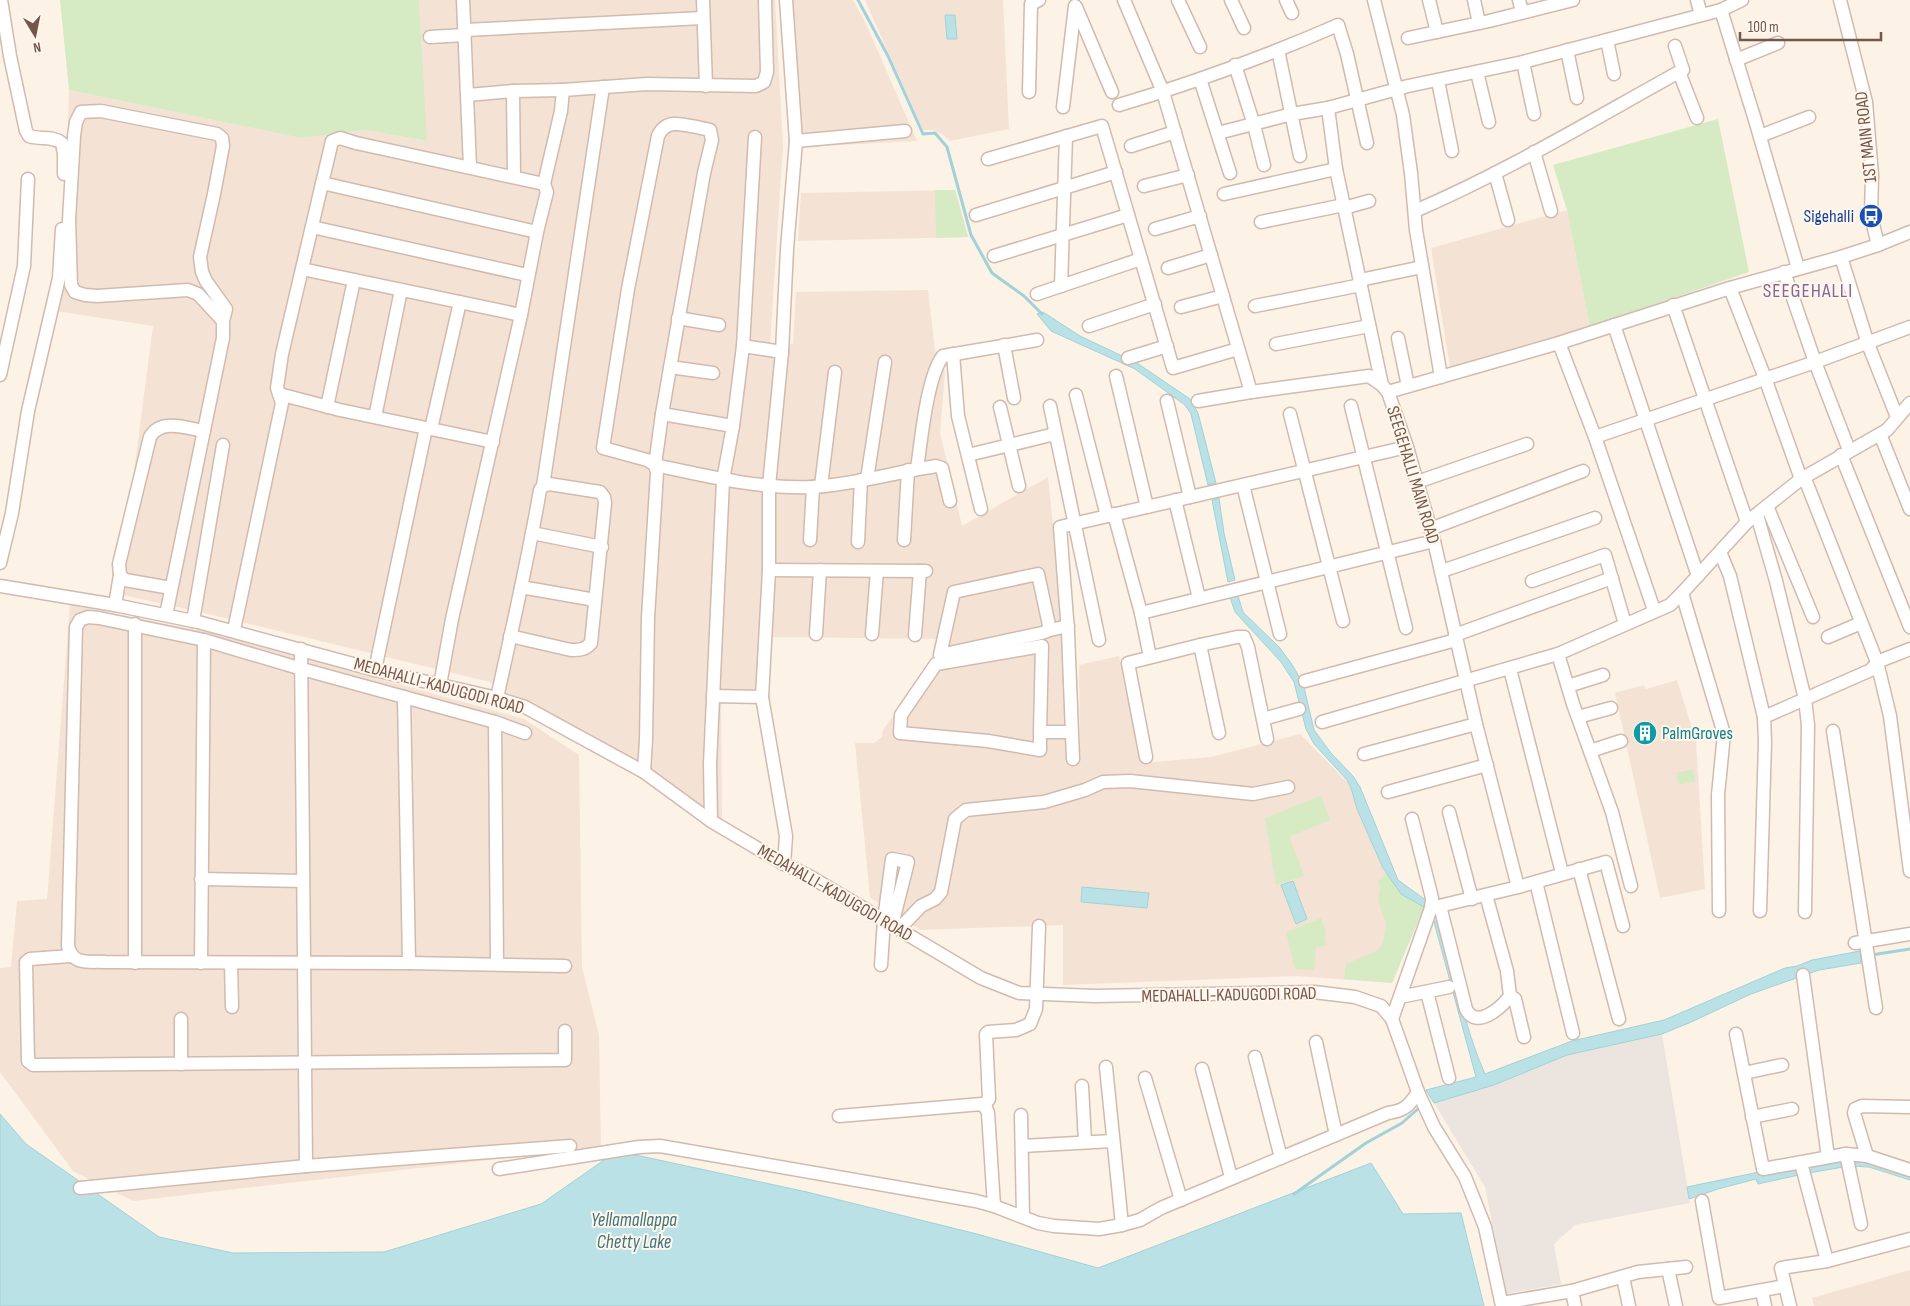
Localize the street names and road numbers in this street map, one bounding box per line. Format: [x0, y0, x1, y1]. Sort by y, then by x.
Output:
street label: 1ST MAIN ROAD [1851, 90, 1881, 184]
street label: SEEGEHALLI MAIN ROAD [1382, 404, 1444, 546]
street label: MEDAHALLI-KADUGODI ROAD [352, 653, 526, 719]
street label: MEDAHALLI-KADUGODI ROAD [754, 840, 916, 946]
street label: MEDAHALLI-KADUGODI ROAD [1141, 983, 1317, 1007]

